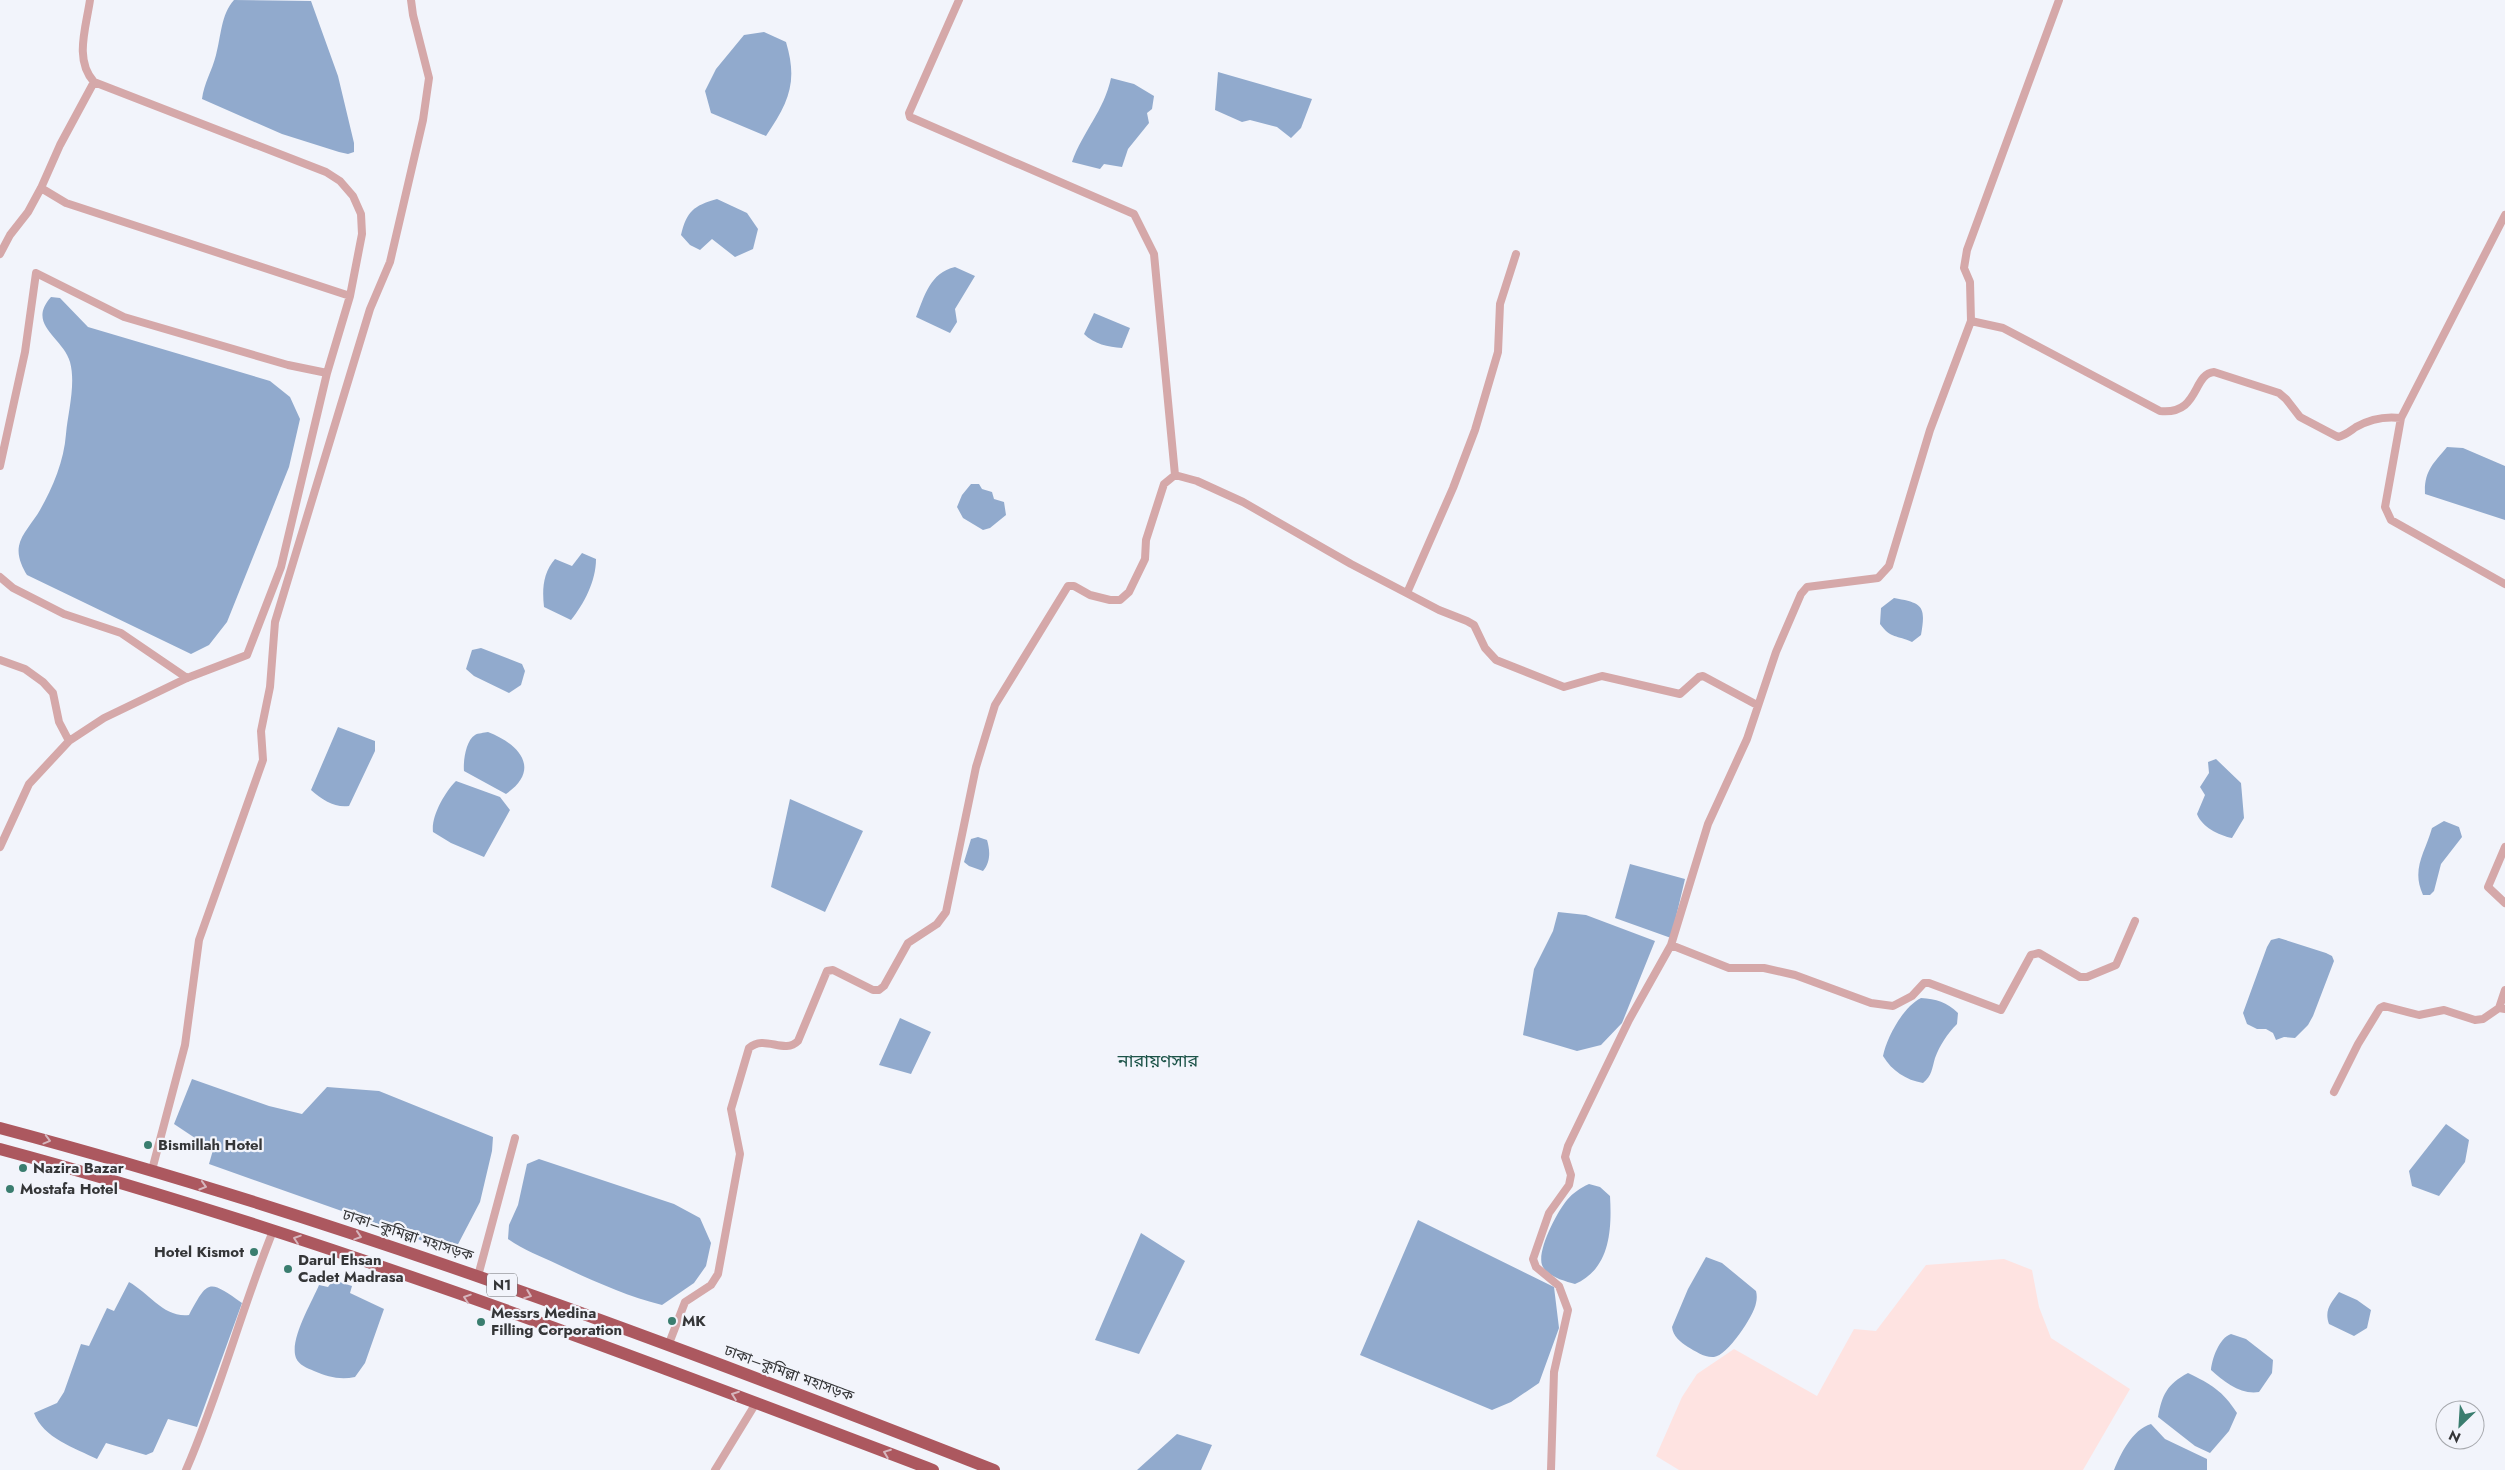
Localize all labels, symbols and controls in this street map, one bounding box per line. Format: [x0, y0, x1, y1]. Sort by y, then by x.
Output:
district label: নারায়ণসার [1117, 1048, 1198, 1074]
one-way arrow [43, 1134, 52, 1145]
place label: Bismillah Hotel [158, 1134, 263, 1156]
marker: Bismillah Hotel [142, 1139, 154, 1151]
place label: Nazira Bazar [33, 1157, 125, 1179]
marker: Nazira Bazar [17, 1162, 29, 1174]
place label: Mostafa Hotel [20, 1178, 118, 1200]
one-way arrow [198, 1180, 207, 1190]
marker: Mostafa Hotel [4, 1183, 16, 1195]
street label: ঢাকা–কুমিল্লা মহাসড়ক [339, 1203, 477, 1267]
one-way arrow [353, 1230, 361, 1240]
one-way arrow [293, 1235, 302, 1245]
place label: Hotel Kismot [154, 1241, 244, 1263]
marker: Hotel Kismot [248, 1246, 260, 1258]
place label: Darul Ehsan Cadet Madrasa [298, 1249, 404, 1288]
marker: Darul Ehsan Cadet Madrasa [282, 1263, 294, 1275]
road number: N1 [487, 1274, 517, 1296]
one-way arrow [523, 1288, 532, 1299]
one-way arrow [464, 1294, 472, 1304]
place label: Messrs Medina Filling Corporation [491, 1302, 622, 1341]
place label: MK [682, 1310, 706, 1332]
marker: MK [666, 1315, 678, 1327]
marker: Messrs Medina Filling Corporation [475, 1316, 487, 1328]
street label: ঢাকা–কুমিল্লা মহাসড়ক [720, 1339, 858, 1407]
one-way arrow [731, 1391, 740, 1401]
north arrow [2435, 1400, 2485, 1450]
text: N [2445, 1425, 2464, 1448]
one-way arrow [883, 1449, 892, 1459]

